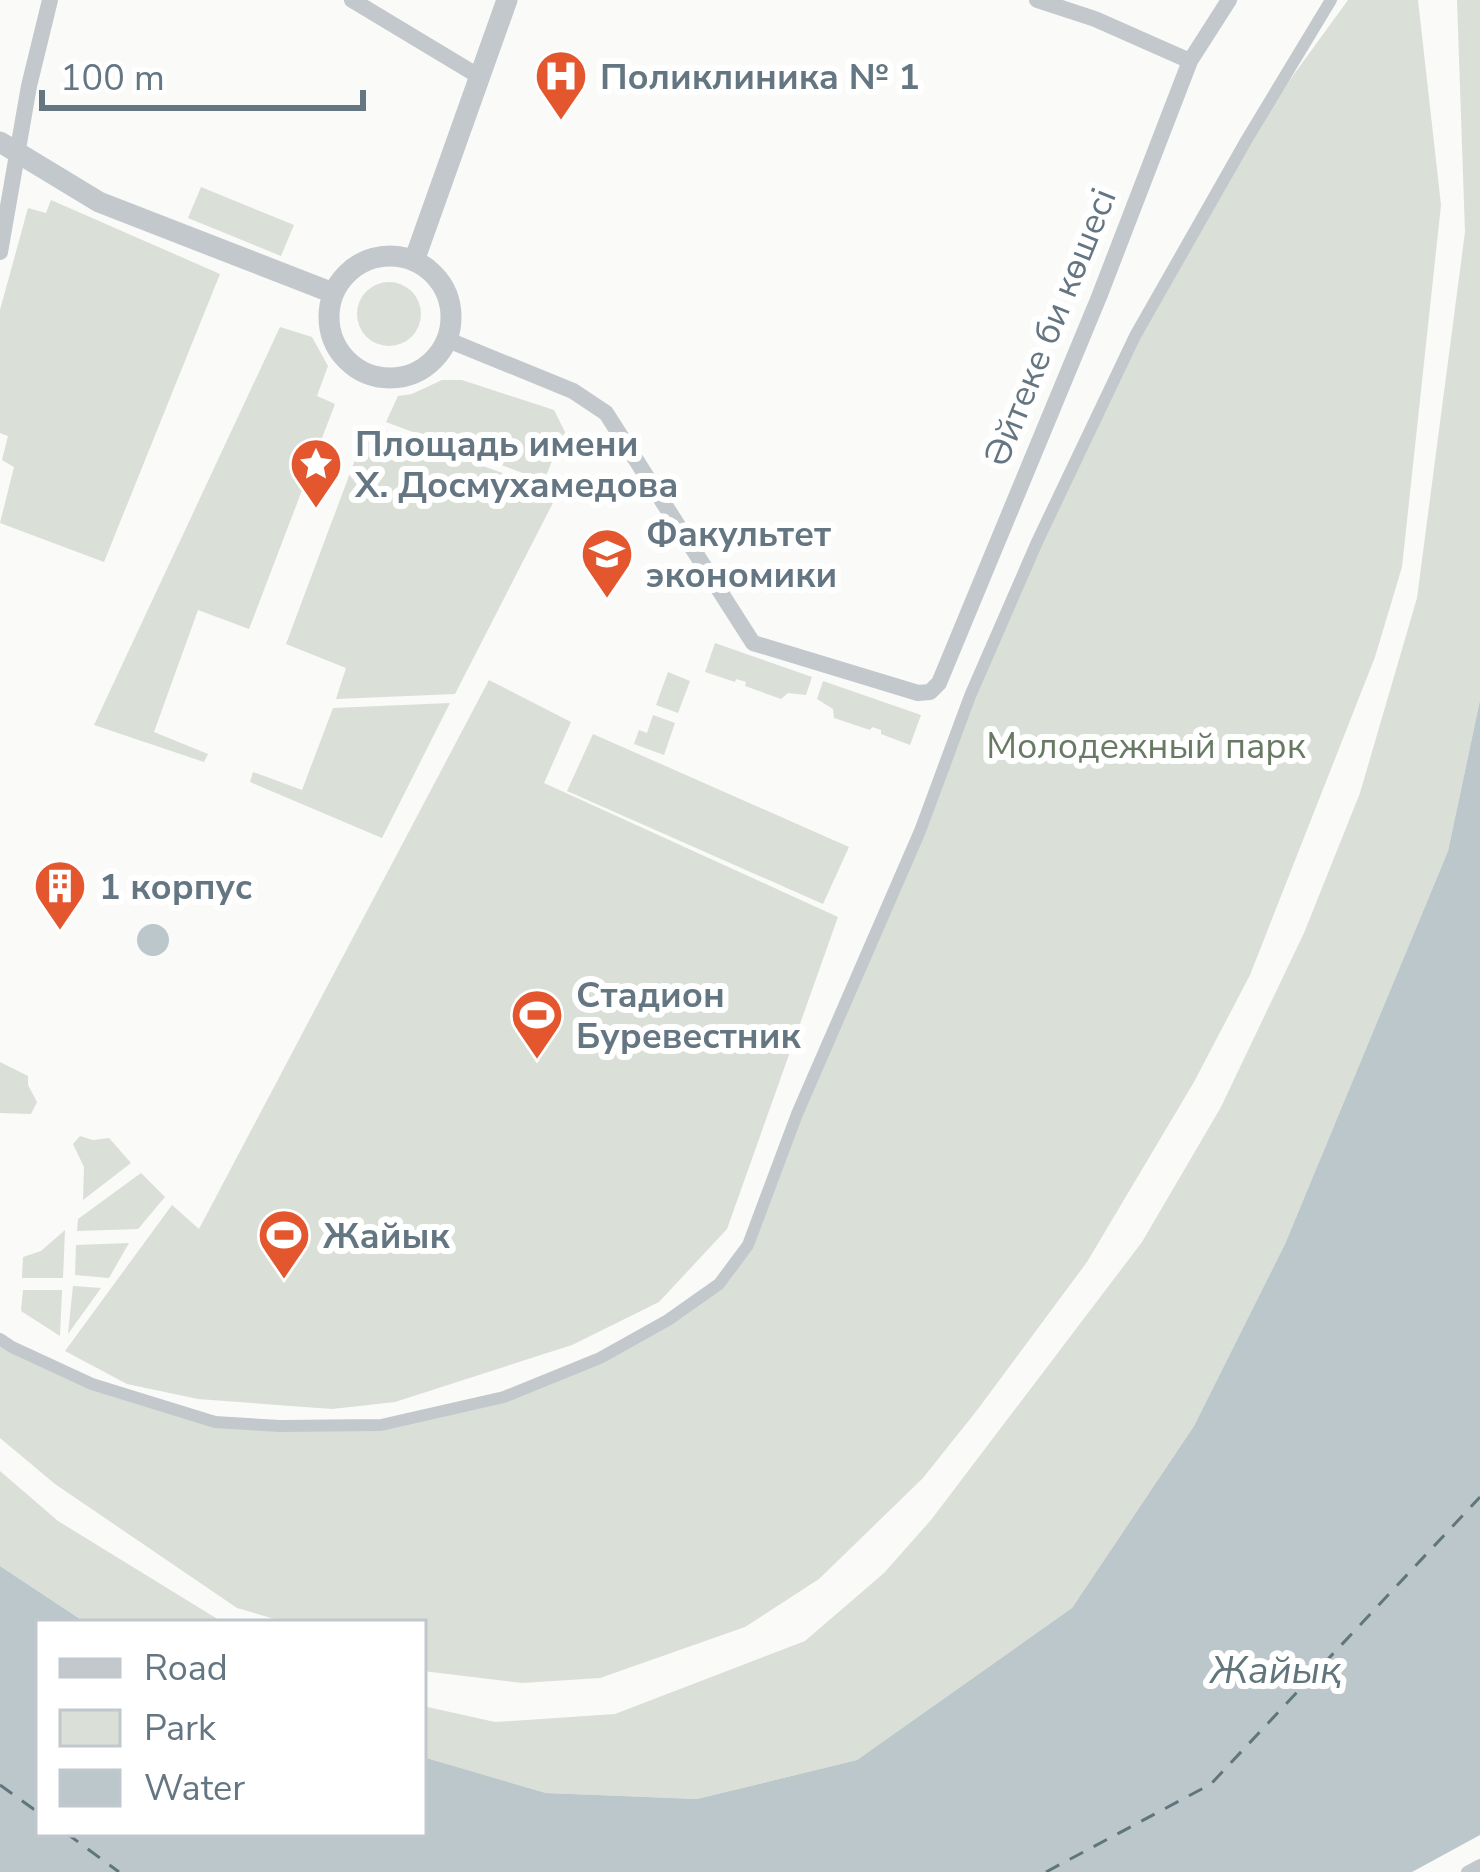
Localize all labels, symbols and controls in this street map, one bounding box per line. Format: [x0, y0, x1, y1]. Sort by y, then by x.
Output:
scale bar [42, 36, 363, 110]
hospital icon: Поликлиника № 1 [533, 48, 589, 122]
place label: Поликлиника № 1 [600, 53, 920, 102]
text: 100 m [60, 54, 165, 103]
street label: Әйтеке би көшесі [972, 181, 1129, 474]
place label: Площадь имени Х. Досмухамедова [354, 420, 679, 510]
place icon: Площадь имени Х. Досмухамедова [288, 436, 344, 510]
place label: Факультет экономики [646, 510, 837, 600]
school or university icon: Факультет экономики [579, 526, 635, 600]
park label: Молодежный парк [986, 722, 1306, 771]
building icon: 1 корпус [32, 858, 88, 932]
place label: 1 корпус [99, 863, 252, 912]
place label: Стадион Буревестник [576, 971, 801, 1061]
sports icon: Стадион Буревестник [509, 987, 565, 1061]
sports icon: Жайык [256, 1207, 312, 1281]
place label: Жайык [323, 1212, 450, 1261]
legend [36, 1620, 426, 1836]
text: Road [144, 1644, 228, 1693]
water label: Жайық [1208, 1644, 1342, 1697]
text: Park [144, 1704, 217, 1753]
text: Water [144, 1764, 245, 1813]

